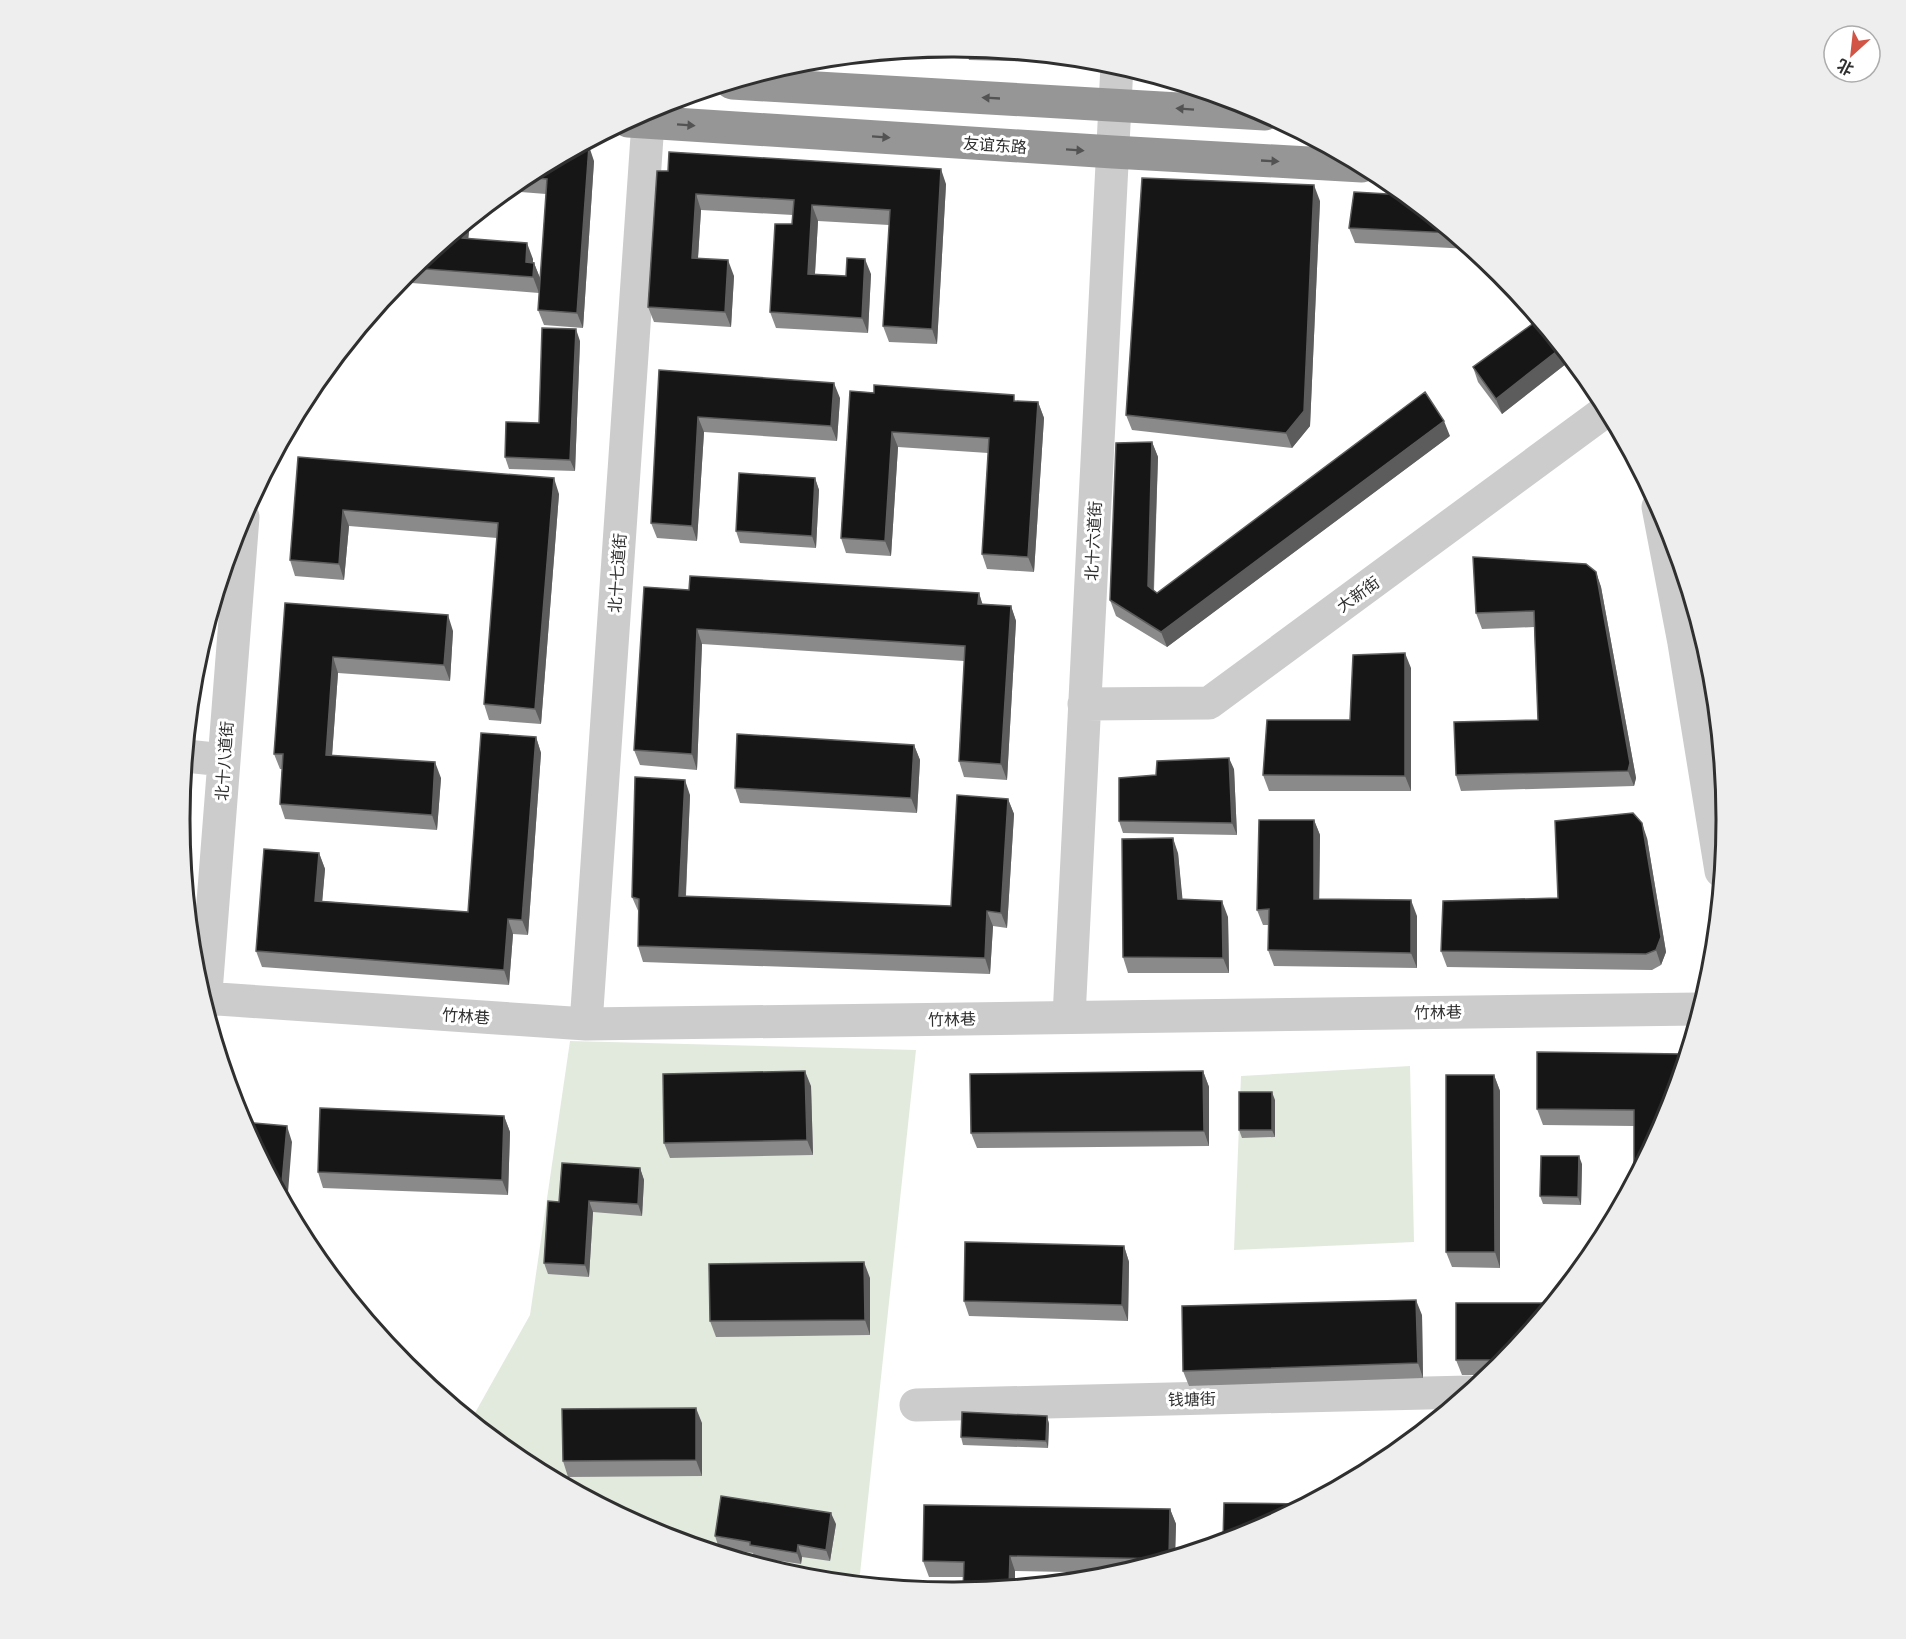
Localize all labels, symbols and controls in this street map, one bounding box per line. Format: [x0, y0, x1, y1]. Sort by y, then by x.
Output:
north arrow [1822, 24, 1882, 84]
text: 北 [1834, 56, 1856, 78]
one-way arrow [981, 93, 1000, 102]
one-way arrow [1176, 104, 1195, 114]
one-way arrow [676, 120, 695, 129]
one-way arrow [871, 133, 890, 142]
street label: 友谊东路 [962, 135, 1027, 156]
one-way arrow [1066, 145, 1085, 154]
one-way arrow [1260, 156, 1279, 165]
street label: 北十六道街 [1083, 501, 1104, 581]
street label: 北十七道街 [606, 533, 629, 614]
street label: 大新街 [1334, 573, 1383, 615]
street label: 北十八道街 [213, 721, 236, 802]
street label: 竹林巷 [1414, 1004, 1462, 1021]
street label: 竹林巷 [441, 1006, 491, 1027]
street label: 竹林巷 [928, 1011, 976, 1028]
street label: 钱塘街 [1168, 1391, 1216, 1408]

